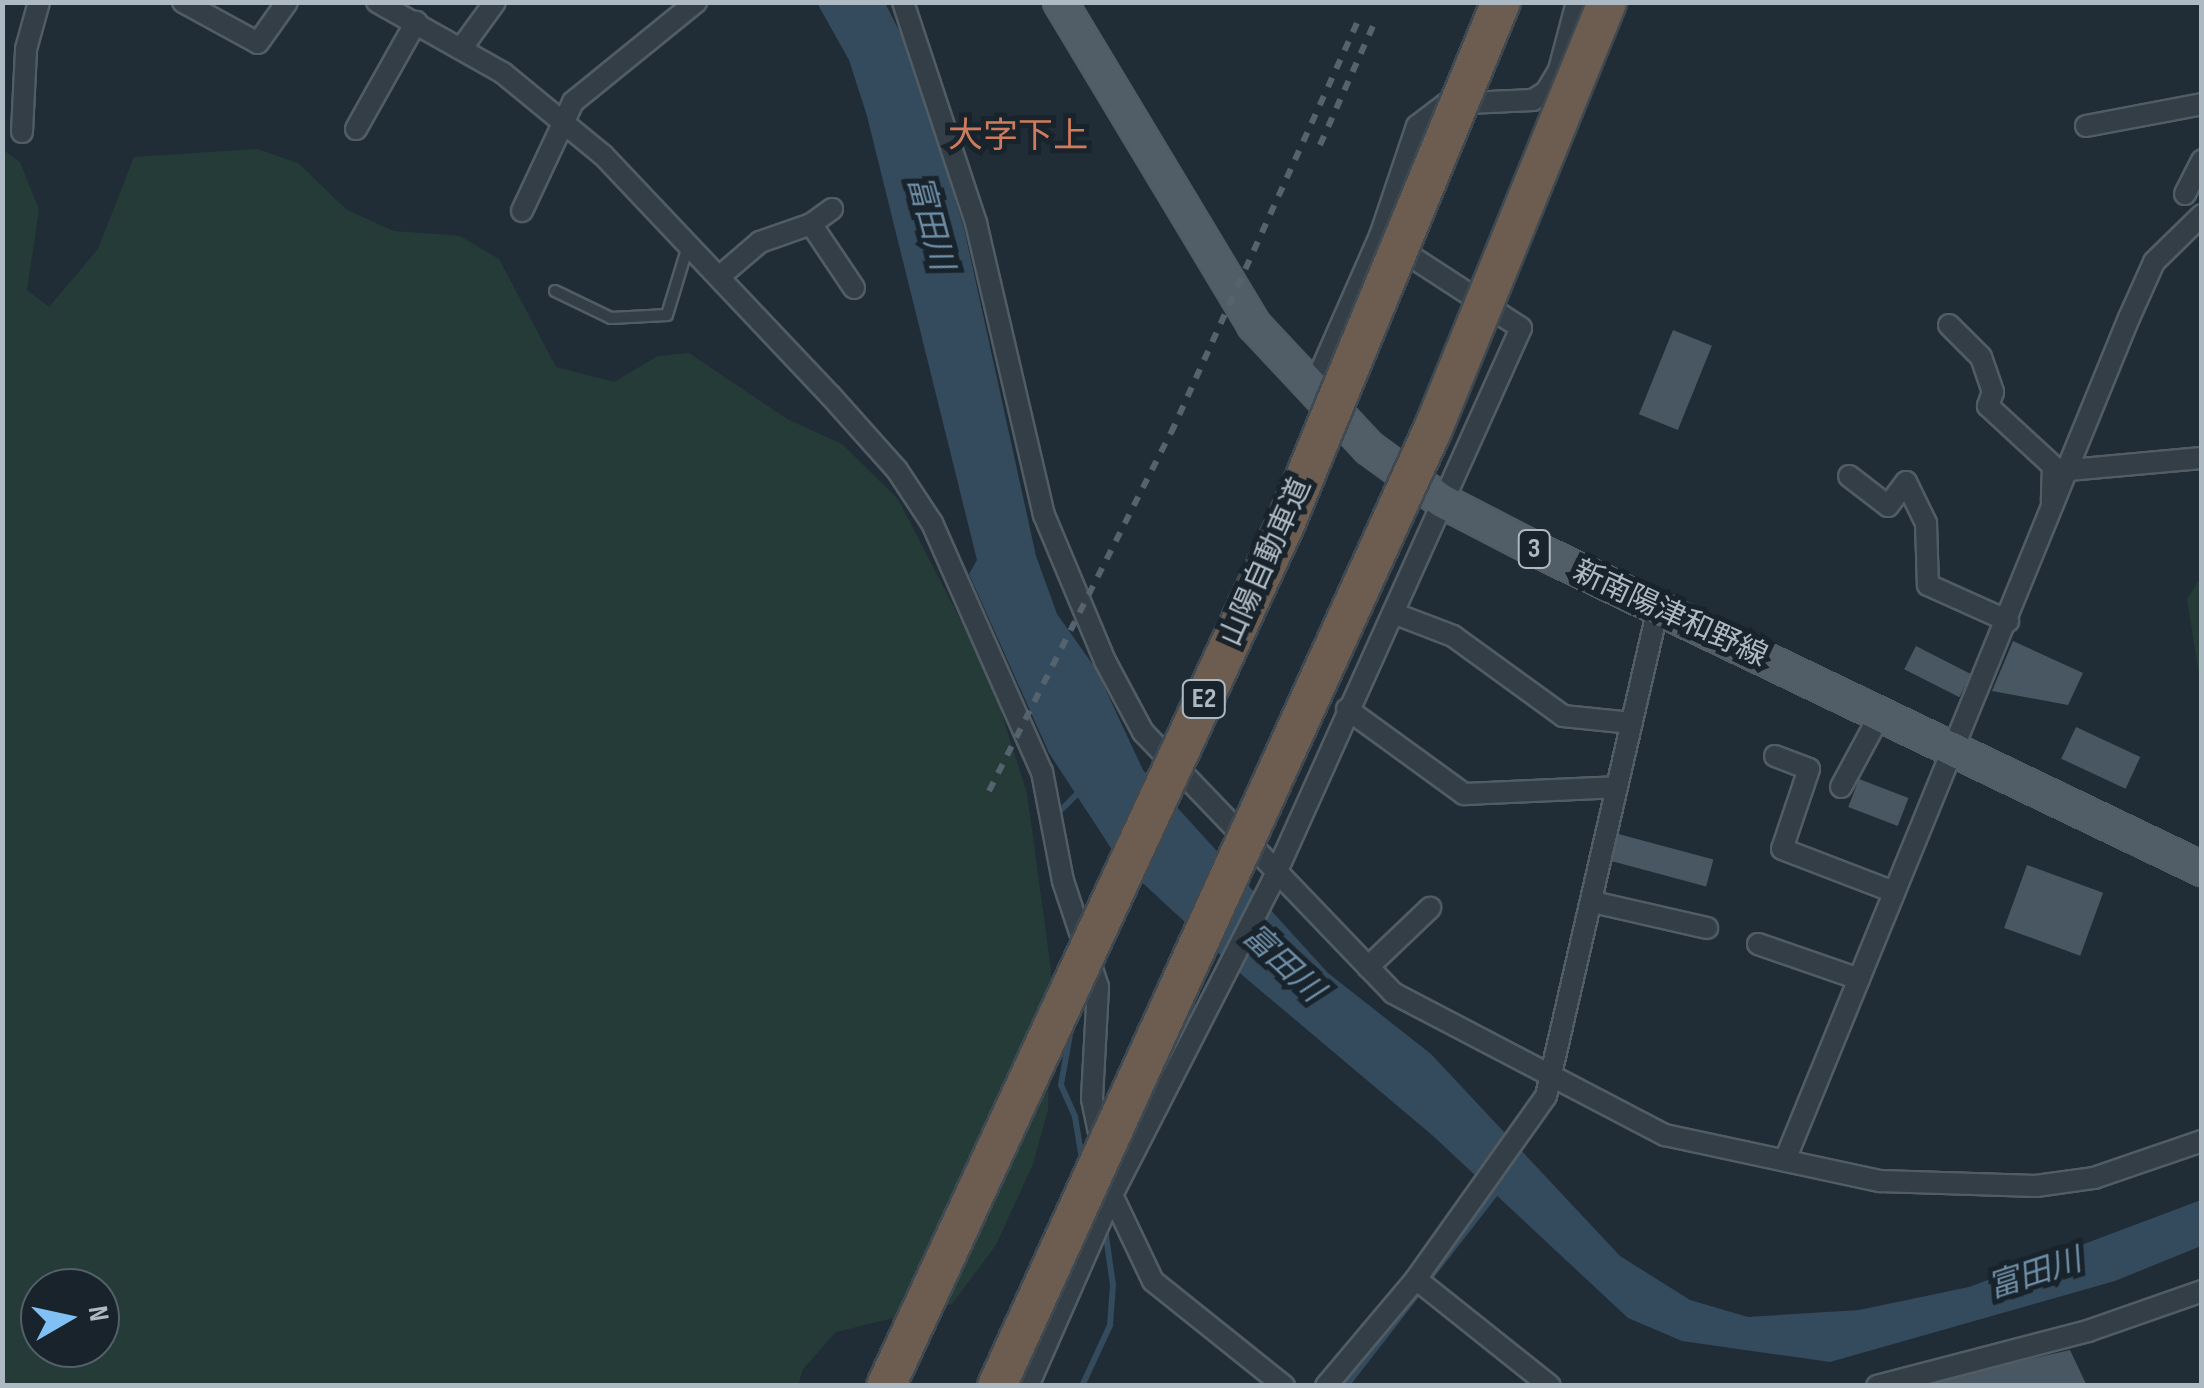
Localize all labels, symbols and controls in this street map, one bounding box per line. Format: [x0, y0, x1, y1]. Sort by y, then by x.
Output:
district label: 大字下上 [948, 116, 1088, 158]
water label: 富田川 [898, 172, 960, 274]
street label: 山陽自動車道 [1213, 472, 1319, 652]
road number: 3 [1516, 526, 1552, 572]
street label: 新南陽津和野線 [1567, 553, 1773, 675]
road number: E2 [1182, 676, 1226, 722]
water label: 富田川 [1234, 917, 1330, 1011]
water label: 富田川 [1983, 1242, 2087, 1308]
north arrow [20, 1268, 120, 1368]
text: N [81, 1304, 116, 1323]

